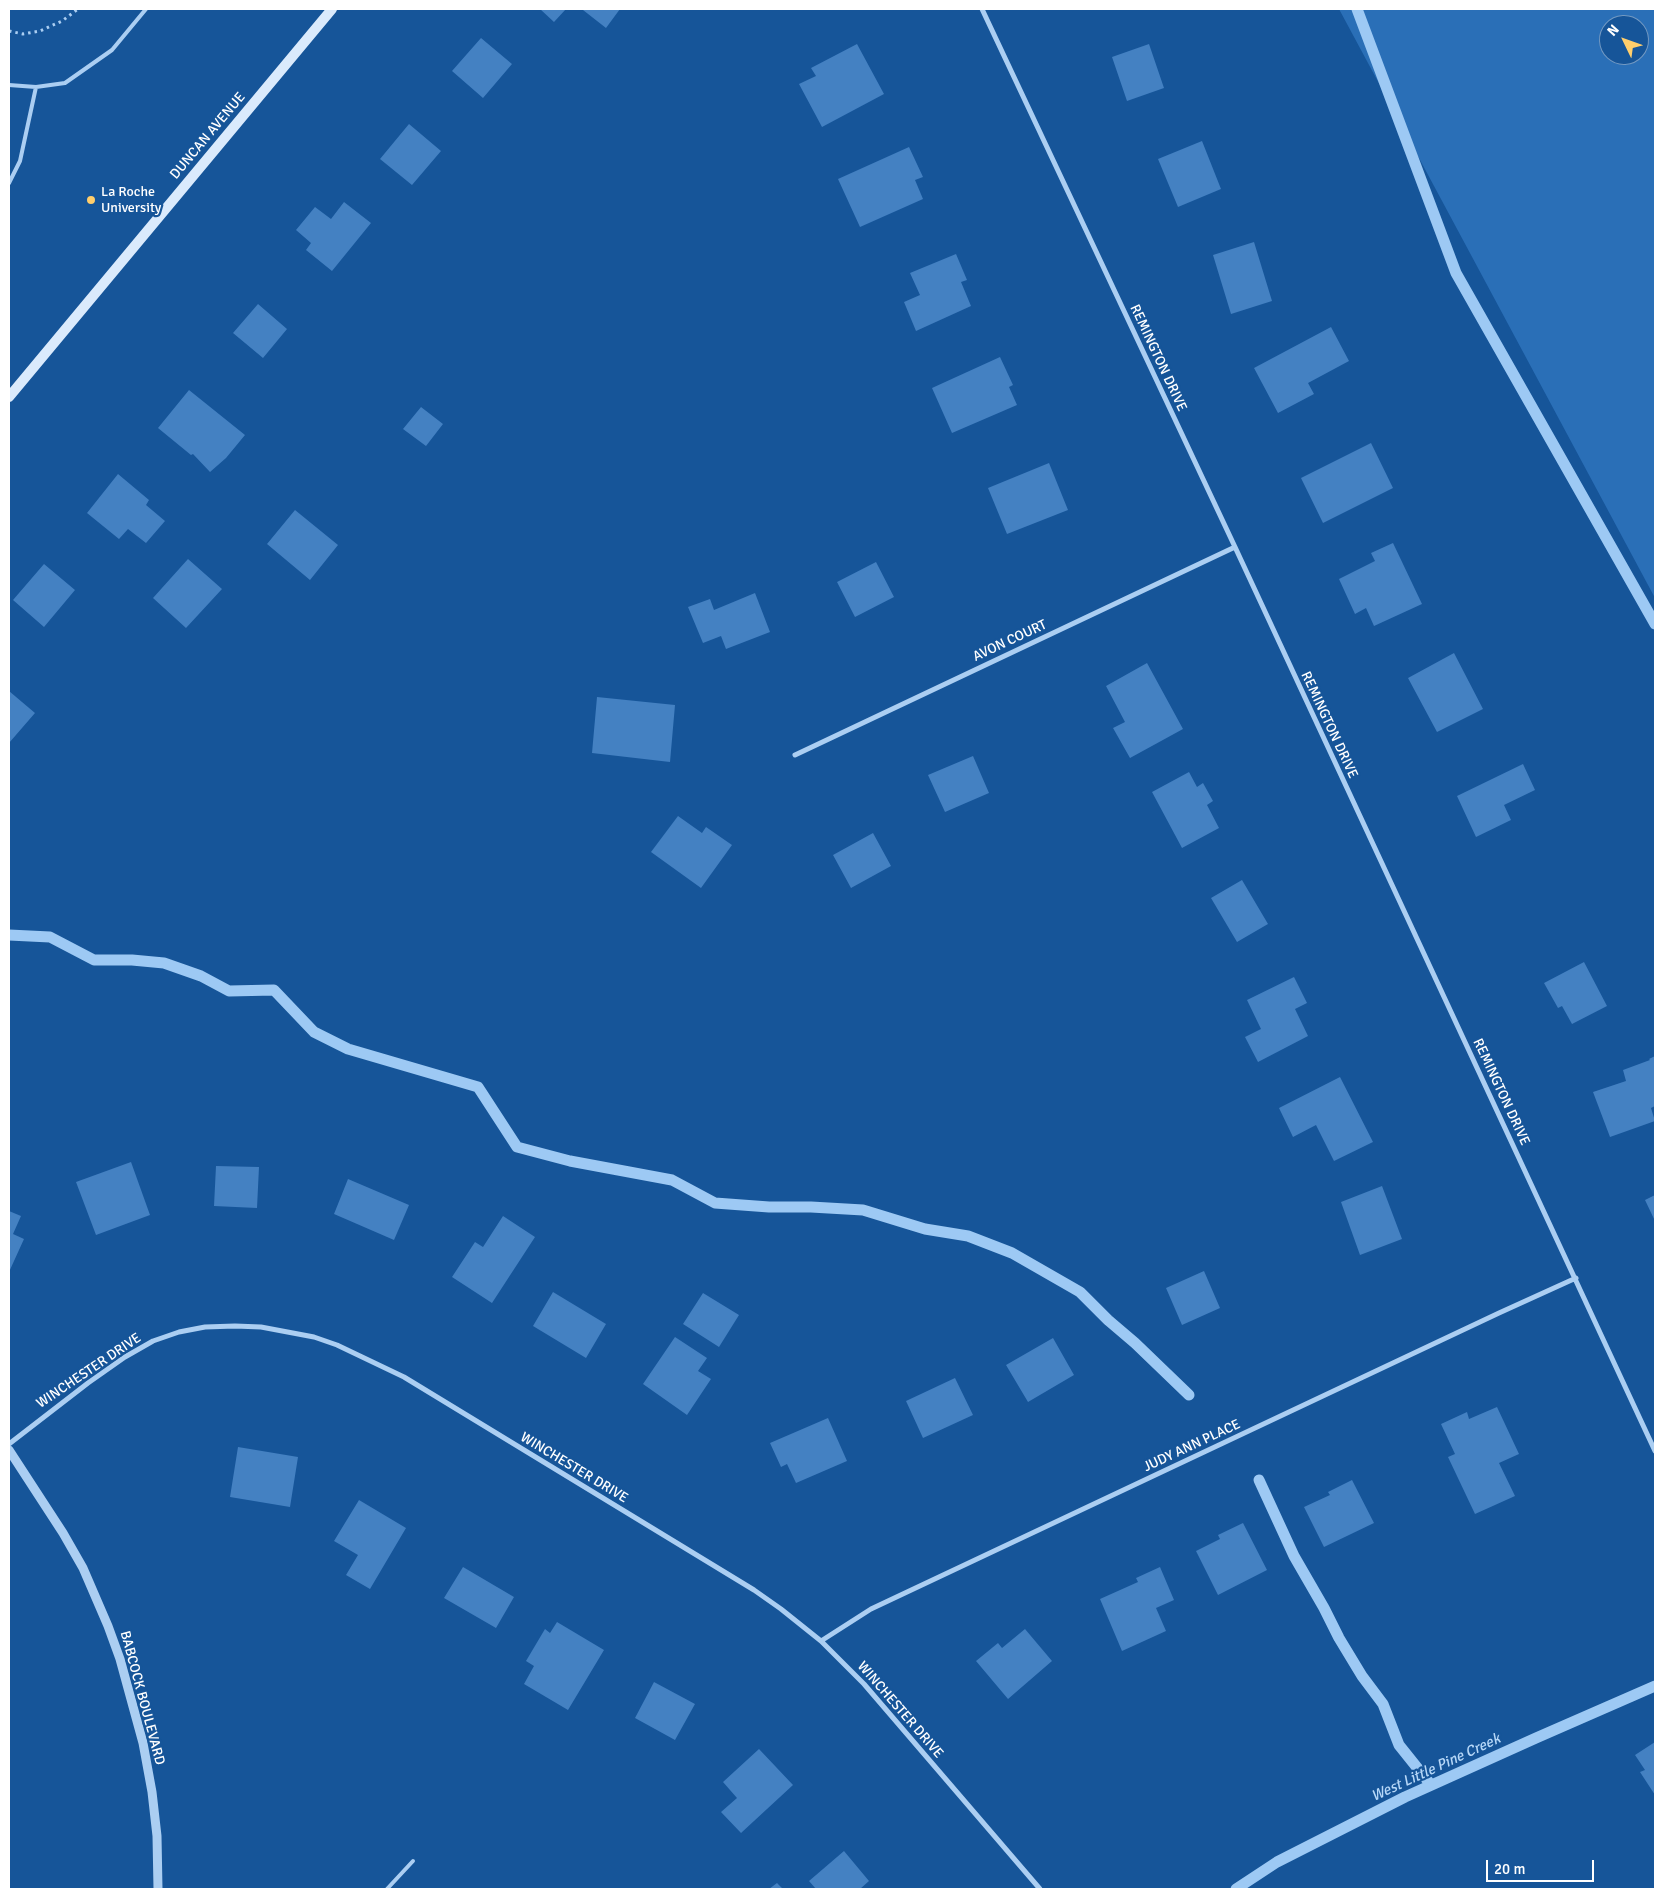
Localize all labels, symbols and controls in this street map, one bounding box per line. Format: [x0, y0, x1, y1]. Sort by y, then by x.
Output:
north arrow [1599, 15, 1649, 65]
text: N [1604, 21, 1623, 40]
street label: DUNCAN AVENUE [167, 89, 249, 183]
place label: La Roche University [101, 184, 161, 216]
marker: La Roche University [85, 194, 97, 206]
street label: REMINGTON DRIVE [1126, 302, 1190, 414]
street label: AVON COURT [970, 617, 1050, 665]
street label: REMINGTON DRIVE [1297, 669, 1361, 781]
street label: REMINGTON DRIVE [1469, 1036, 1533, 1148]
street label: WINCHESTER DRIVE [33, 1330, 145, 1412]
street label: JUDY ANN PLACE [1141, 1416, 1243, 1476]
street label: WINCHESTER DRIVE [517, 1429, 631, 1507]
street label: BABCOCK BOULEVARD [116, 1629, 168, 1767]
street label: WINCHESTER DRIVE [853, 1658, 947, 1762]
water label: West Little Pine Creek [1369, 1730, 1503, 1806]
scale bar [1489, 1850, 1596, 1882]
text: 20 m [1494, 1860, 1525, 1878]

